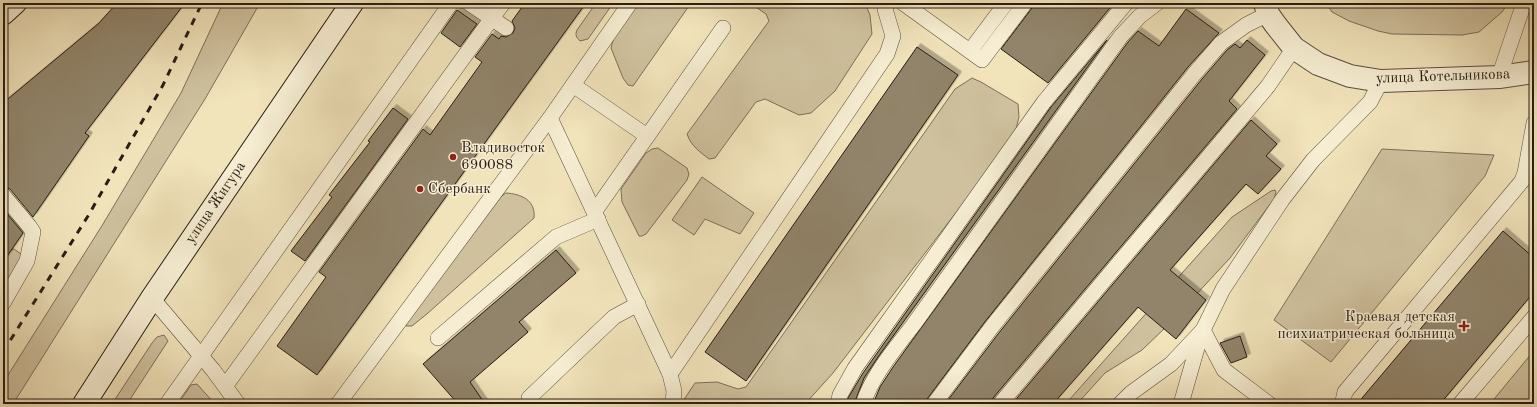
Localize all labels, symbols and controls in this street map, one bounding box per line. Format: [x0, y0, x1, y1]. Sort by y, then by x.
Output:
street label: улица Котельникова [1375, 67, 1511, 87]
place label: Владивосток 690088 [461, 141, 545, 173]
marker: Владивосток 690088 [448, 152, 458, 162]
street label: улица Жигура [183, 159, 249, 247]
place label: Сбербанк [428, 182, 491, 197]
marker: Сбербанк [415, 184, 425, 194]
place label: Краевая детская психиатрическая больница [1278, 310, 1456, 342]
marker: Краевая детская психиатрическая больница [1458, 320, 1470, 332]

